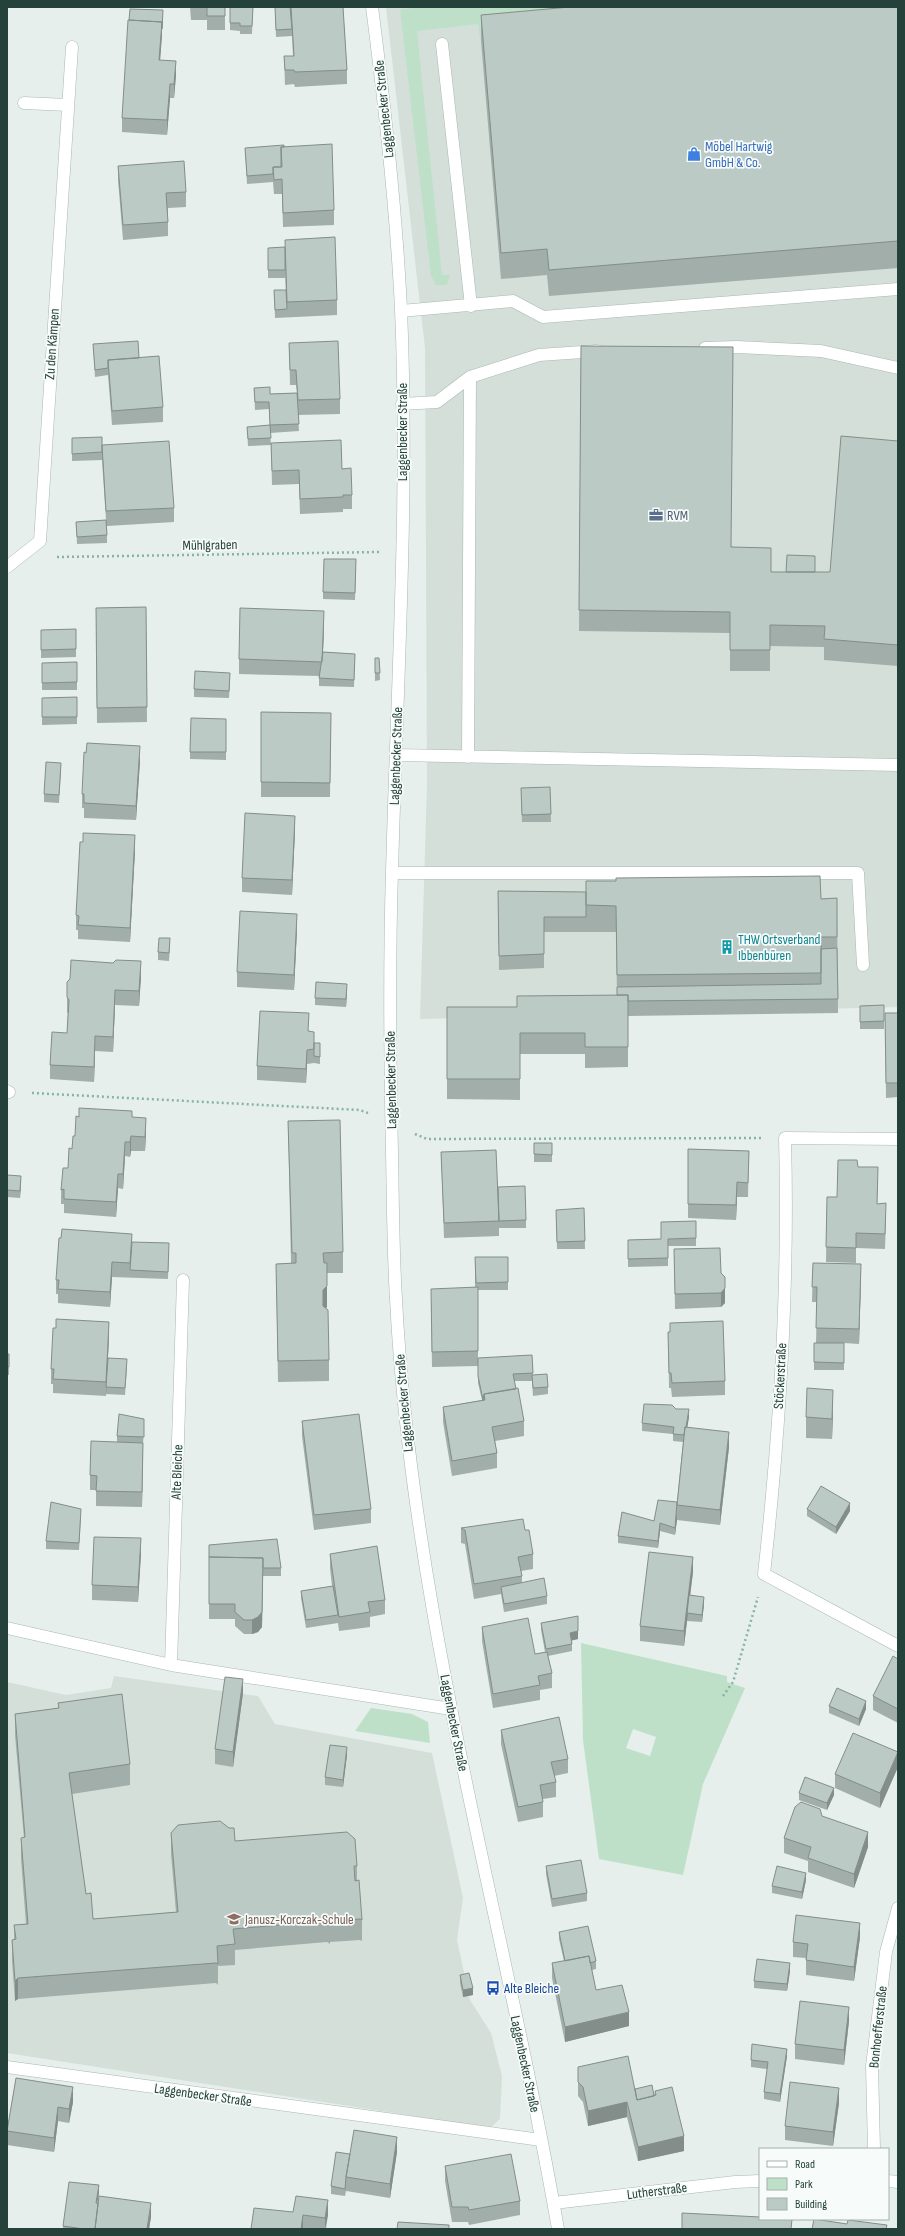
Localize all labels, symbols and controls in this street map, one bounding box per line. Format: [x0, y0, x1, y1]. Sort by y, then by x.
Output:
street label: Laggenbecker Straße [370, 59, 398, 159]
place label: Möbel Hartwig GmbH & Co. [705, 138, 773, 171]
shop icon: Möbel Hartwig GmbH & Co. [686, 146, 702, 162]
street label: Zu den Kämpen [41, 308, 63, 380]
street label: Laggenbecker Straße [394, 383, 411, 481]
office icon: RVM [648, 507, 664, 523]
place label: RVM [667, 507, 688, 524]
street label: Mühlgraben [182, 536, 238, 554]
street label: Laggenbecker Straße [386, 707, 406, 805]
place label: THW Ortsverband Ibbenbüren [738, 931, 821, 964]
building icon: THW Ortsverband Ibbenbüren [719, 939, 735, 955]
street label: Laggenbecker Straße [382, 1031, 400, 1129]
street label: Stöckerstraße [770, 1343, 790, 1409]
street label: Laggenbecker Straße [391, 1353, 417, 1453]
street label: Alte Bleiche [168, 1444, 186, 1501]
street label: Laggenbecker Straße [436, 1673, 472, 1773]
school or university icon: Janusz-Korczak-Schule [226, 1911, 242, 1927]
place label: Janusz-Korczak-Schule [244, 1911, 354, 1928]
bus stop icon: Alte Bleiche [485, 1980, 501, 1996]
place label: Alte Bleiche [503, 1980, 559, 1997]
street label: Bonhoefferstraße [865, 1985, 891, 2069]
street label: Laggenbecker Straße [506, 2014, 544, 2114]
street label: Laggenbecker Straße [153, 2080, 253, 2110]
legend [759, 2148, 889, 2220]
text: Road [795, 2157, 815, 2172]
text: Park [795, 2177, 813, 2192]
street label: Lutherstraße [626, 2179, 688, 2203]
text: Building [795, 2197, 827, 2212]

